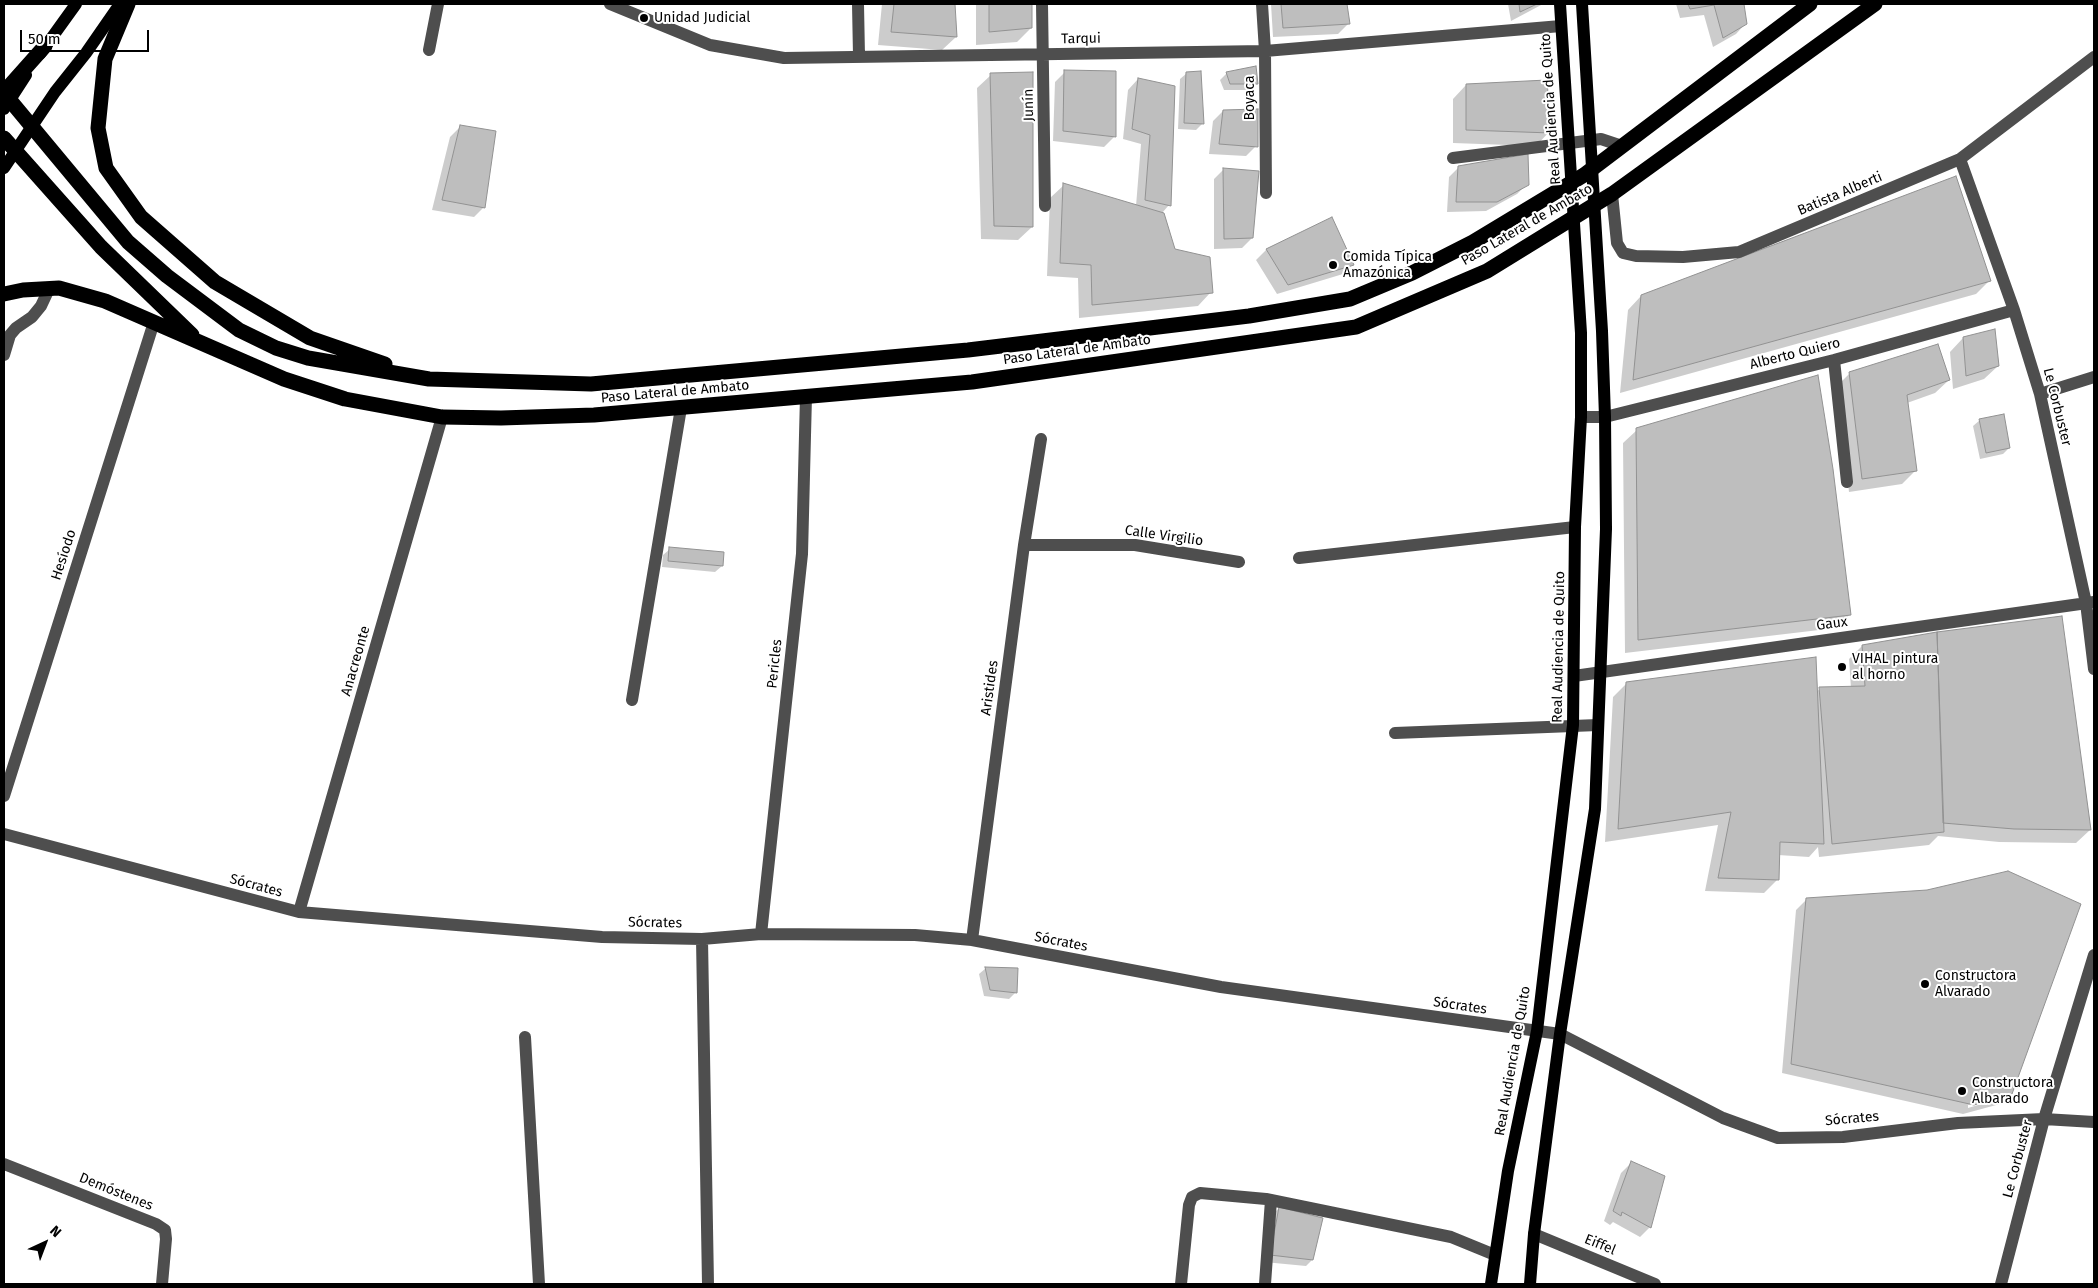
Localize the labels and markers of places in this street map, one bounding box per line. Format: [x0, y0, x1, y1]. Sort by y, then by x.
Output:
place label: Unidad Judicial [654, 10, 750, 26]
marker: Unidad Judicial [638, 12, 650, 24]
place label: Comida Típica Amazónica [1343, 249, 1432, 282]
marker: Comida Típica Amazónica [1327, 259, 1339, 271]
place label: VIHAL pintura al horno [1852, 651, 1938, 684]
marker: VIHAL pintura al horno [1836, 661, 1848, 673]
place label: Constructora Alvarado [1935, 968, 2016, 1000]
marker: Constructora Alvarado [1919, 978, 1931, 990]
place label: Constructora Albarado [1972, 1075, 2053, 1108]
marker: Constructora Albarado [1956, 1085, 1968, 1097]

